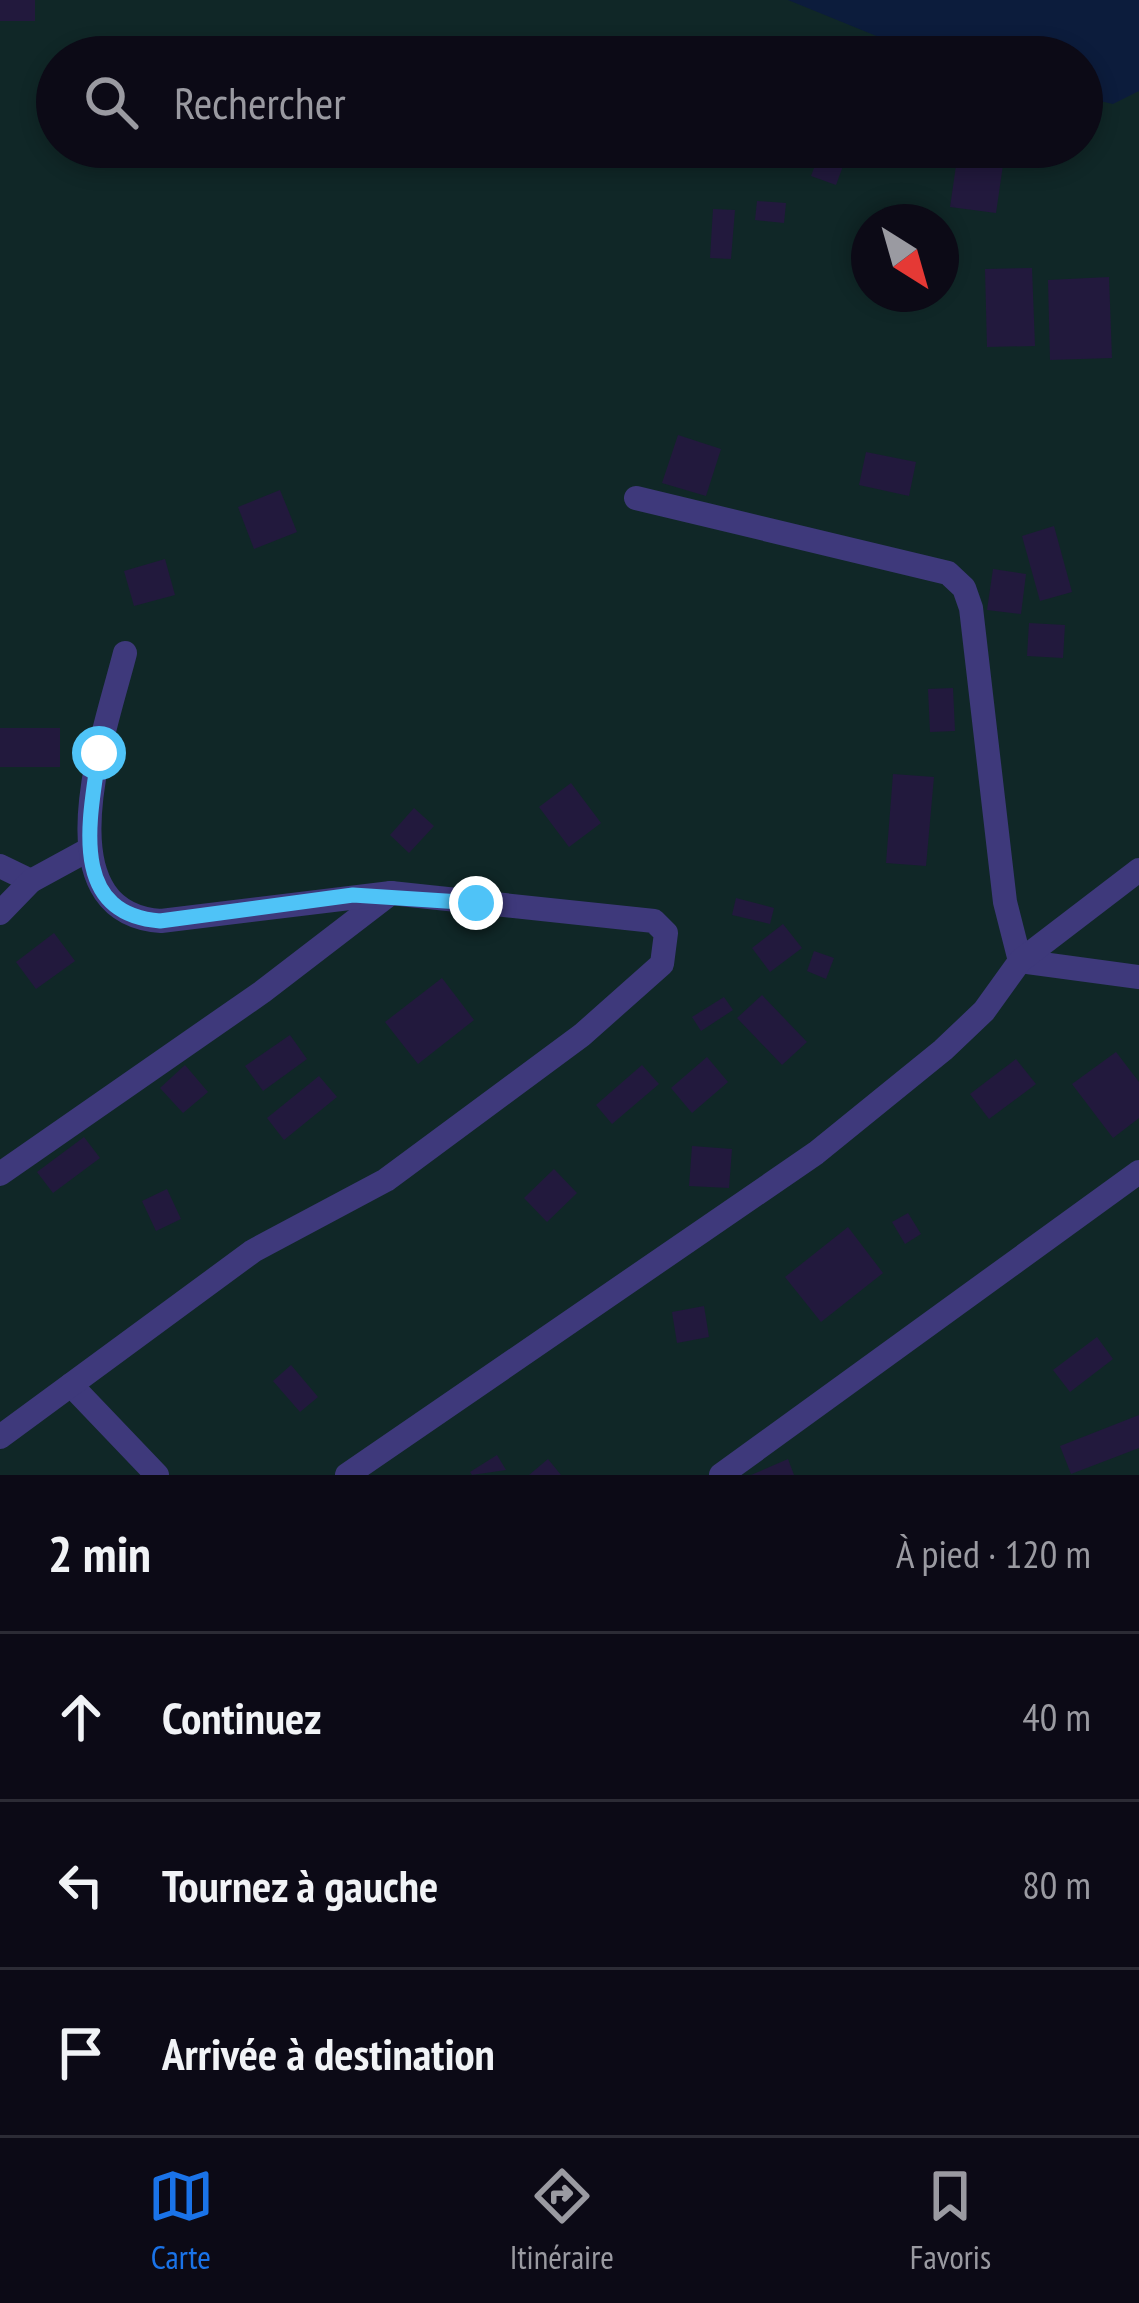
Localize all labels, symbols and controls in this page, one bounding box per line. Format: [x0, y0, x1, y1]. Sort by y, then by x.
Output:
search box [36, 36, 1103, 168]
icon: search [78, 69, 144, 135]
text: Rechercher [174, 73, 346, 131]
north arrow [851, 204, 959, 312]
route start [72, 726, 126, 780]
route end [449, 876, 503, 930]
text: 2 min [48, 1520, 151, 1586]
text: À pied · 120 m [896, 1528, 1091, 1579]
icon: ahead [48, 1684, 114, 1750]
text: Continuez [162, 1688, 321, 1746]
text: 40 m [1022, 1691, 1091, 1742]
icon: left [48, 1852, 114, 1918]
text: Tournez à gauche [162, 1856, 438, 1914]
text: 80 m [1022, 1859, 1091, 1910]
icon: arrive [48, 2020, 114, 2086]
text: Arrivée à destination [162, 2024, 495, 2082]
tab: Carte [148, 2163, 214, 2278]
tab: Itinéraire [510, 2163, 614, 2278]
tab: Favoris [910, 2163, 991, 2278]

